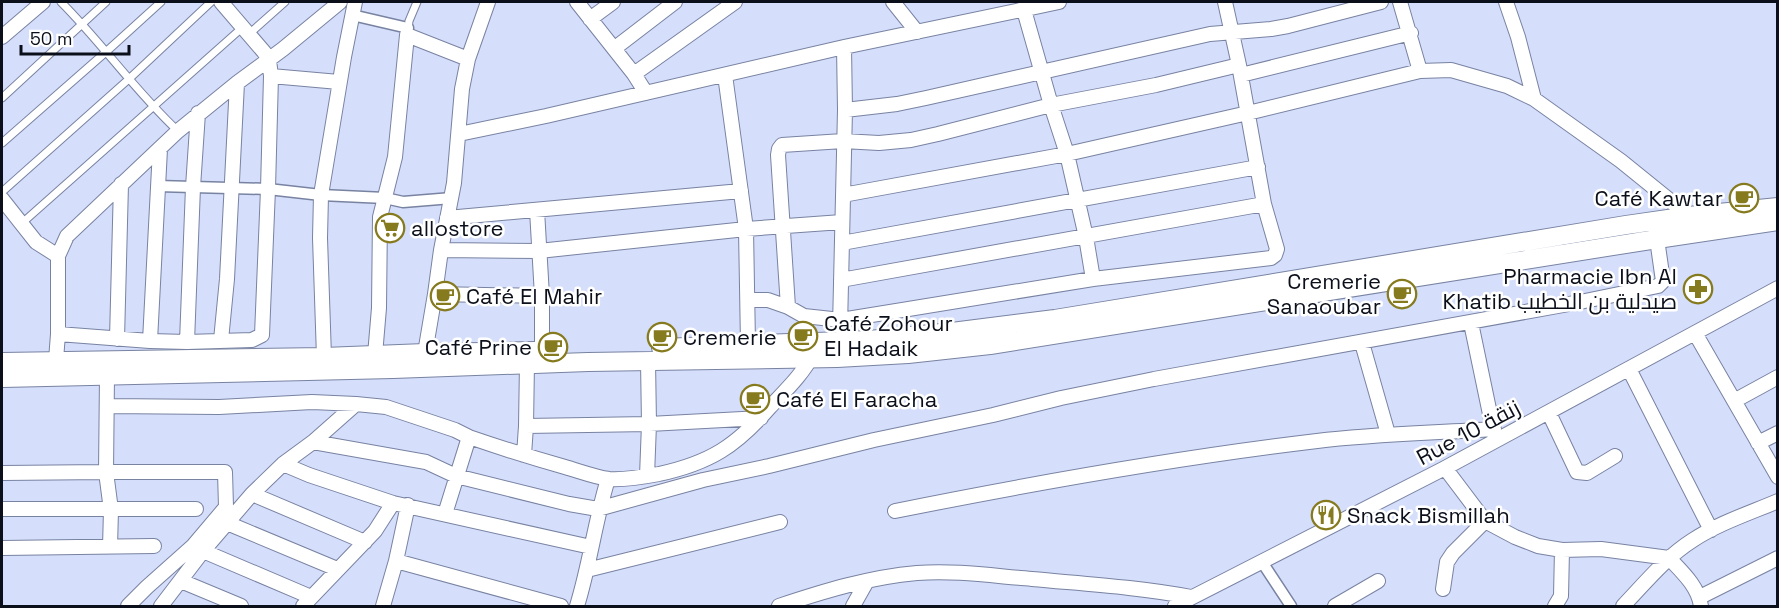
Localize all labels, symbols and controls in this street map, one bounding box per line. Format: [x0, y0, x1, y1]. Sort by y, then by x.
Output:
scale bar [21, 18, 129, 56]
text: 50 m [30, 27, 72, 50]
cafe icon: Café Kawtar [1728, 182, 1760, 214]
place label: Café Kawtar [1595, 184, 1723, 212]
supermarket icon: allostore [374, 212, 406, 244]
place label: allostore [411, 214, 504, 242]
place label: Pharmacie Ibn Al Khatib صيدلية بن الخطيب [1443, 262, 1677, 315]
place label: Cremerie Sanaoubar [1267, 267, 1381, 320]
pharmacy icon: Pharmacie Ibn Al Khatib صيدلية بن الخطيب [1682, 273, 1714, 305]
cafe icon: Cremerie Sanaoubar [1386, 278, 1418, 310]
cafe icon: Café El Mahir [429, 280, 461, 312]
place label: Café El Mahir [466, 282, 602, 310]
place label: Café Zohour El Hadaik [824, 309, 953, 362]
cafe icon: Café Zohour El Hadaik [787, 320, 819, 352]
cafe icon: Cremerie [646, 321, 678, 353]
place label: Cremerie [683, 323, 777, 351]
cafe icon: Café Prine [537, 331, 569, 363]
place label: Café Prine [425, 333, 532, 361]
cafe icon: Café El Faracha [739, 383, 771, 415]
place label: Café El Faracha [776, 385, 938, 413]
street label: Rue 10 زنقة [1411, 393, 1525, 471]
restaurant icon: Snack Bismillah [1310, 499, 1342, 531]
place label: Snack Bismillah [1347, 501, 1510, 529]

